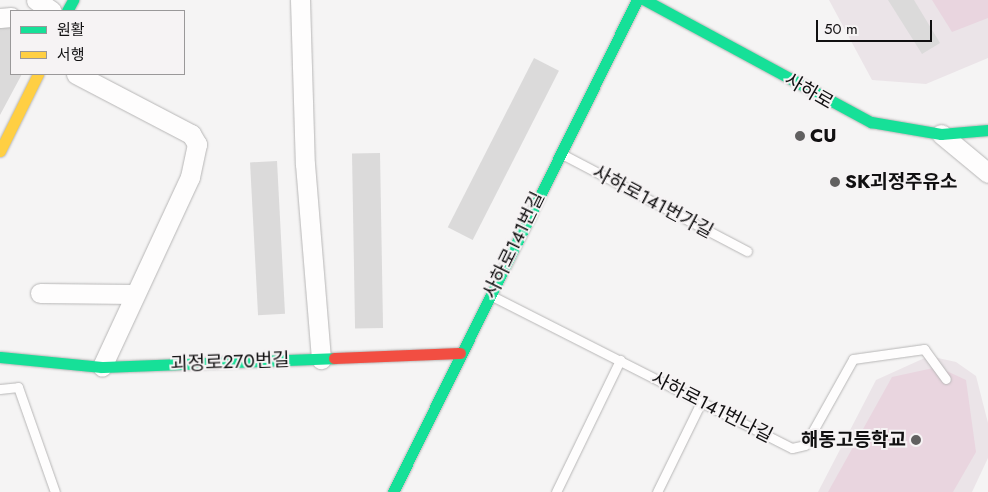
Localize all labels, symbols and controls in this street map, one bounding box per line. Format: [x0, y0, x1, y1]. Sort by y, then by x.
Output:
legend [10, 10, 185, 75]
scale bar [818, 10, 934, 42]
text: 50 m [824, 18, 858, 40]
text: 원활 [57, 19, 85, 41]
text: 서행 [57, 44, 85, 66]
street label: 사하로 [781, 68, 837, 114]
place label: CU [810, 125, 837, 147]
marker: CU [794, 130, 806, 142]
street label: 사하로141번가길 [589, 161, 717, 243]
place label: SK괴정주유소 [845, 171, 958, 193]
marker: SK괴정주유소 [829, 176, 841, 188]
street label: 사하로141번길 [478, 188, 550, 302]
street label: 괴정로270번길 [170, 349, 290, 375]
street label: 사하로141번나길 [648, 367, 776, 447]
place label: 해동고등학교 [801, 429, 906, 451]
marker: 해동고등학교 [910, 434, 922, 446]

